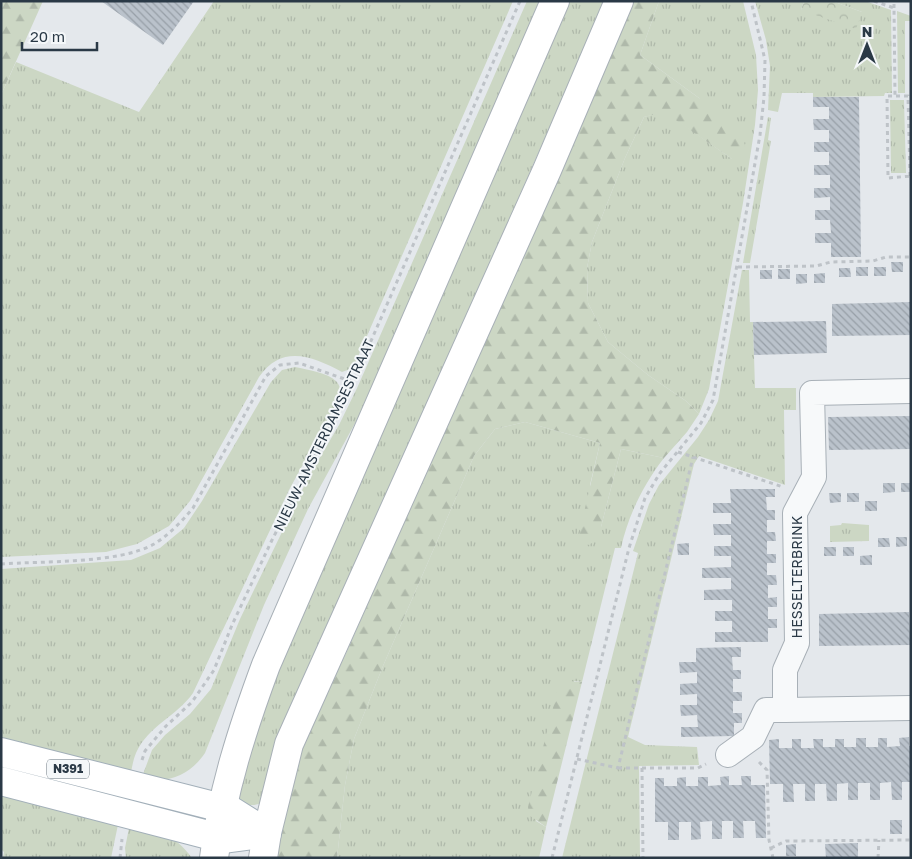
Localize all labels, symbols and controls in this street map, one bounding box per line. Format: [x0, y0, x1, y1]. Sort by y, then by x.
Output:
scale bar [22, 20, 98, 52]
north arrow [842, 20, 892, 70]
text: N [862, 23, 872, 40]
text: 20 m [30, 27, 65, 45]
street label: NIEUW-AMSTERDAMSESTRAAT [270, 336, 378, 534]
street label: HESSELTERBRINK [788, 515, 805, 638]
road number: N391 [47, 760, 89, 779]

